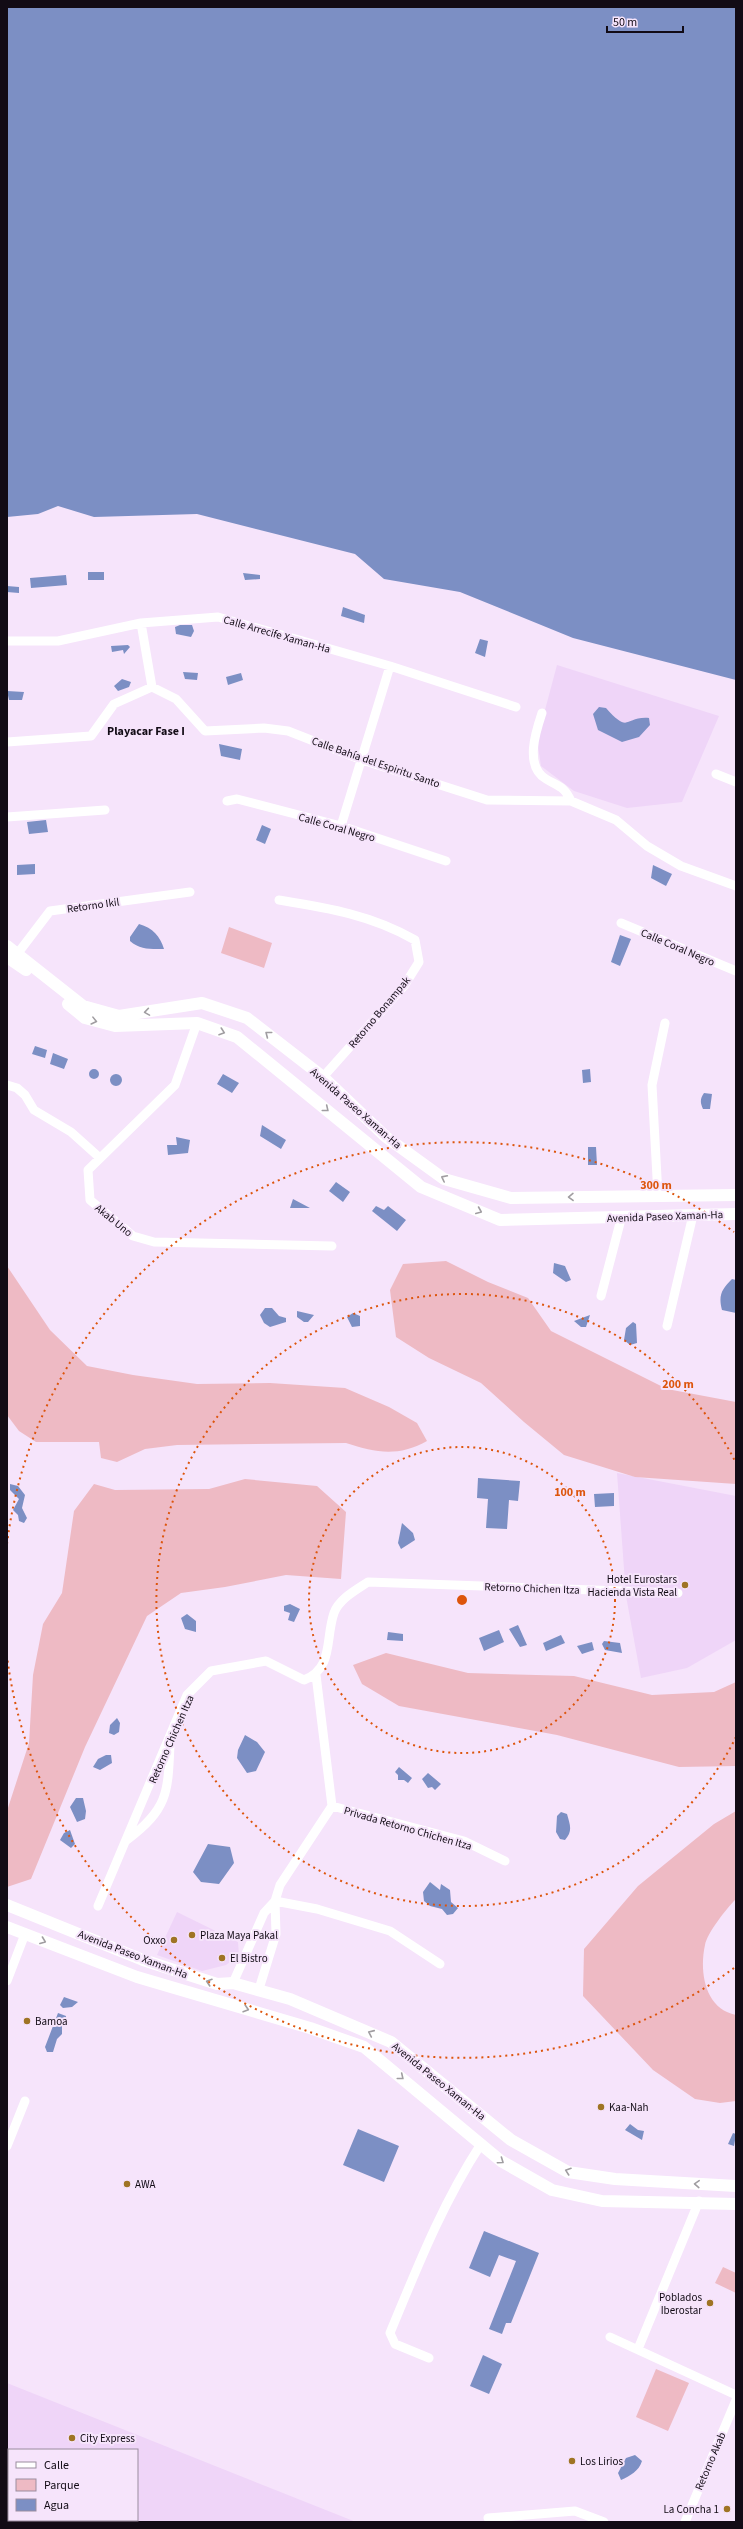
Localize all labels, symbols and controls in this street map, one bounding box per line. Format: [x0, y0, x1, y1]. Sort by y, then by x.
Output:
scale bar [607, 8, 683, 34]
text: 50 m [613, 14, 637, 31]
street label: Calle Arrecife Xaman-Ha [222, 612, 332, 657]
district label: Playacar Fase I [107, 723, 185, 740]
street label: Calle Bahía del Espiritu Santo [310, 733, 442, 792]
street label: Calle Coral Negro [297, 809, 377, 846]
street label: Retorno Ikil [66, 894, 120, 917]
street label: Calle Coral Negro [638, 925, 717, 970]
street label: Retorno Bonampak [345, 973, 414, 1051]
one-way arrow [143, 1007, 150, 1016]
one-way arrow [91, 1016, 98, 1024]
one-way arrow [219, 1027, 226, 1036]
one-way arrow [265, 1032, 272, 1039]
street label: Avenida Paseo Xaman-Ha [307, 1065, 405, 1152]
one-way arrow [321, 1105, 328, 1112]
one-way arrow [441, 1175, 449, 1183]
text: 300 m [640, 1177, 672, 1194]
one-way arrow [568, 1193, 574, 1201]
street label: Akab Uno [92, 1201, 136, 1240]
one-way arrow [475, 1207, 482, 1215]
street label: Avenida Paseo Xaman-Ha [607, 1207, 723, 1226]
text: 200 m [662, 1376, 694, 1393]
text: 100 m [554, 1484, 586, 1501]
place label: Hotel Eurostars Hacienda Vista Real [587, 1572, 677, 1600]
street label: Retorno Chichen Itza [484, 1579, 580, 1598]
marker: Hotel Eurostars Hacienda Vista Real [680, 1580, 690, 1590]
centre of rings [455, 1593, 469, 1607]
street label: Retorno Chichen Itza [145, 1693, 198, 1786]
street label: Privada Retorno Chichen Itza [342, 1803, 474, 1854]
street label: Avenida Paseo Xaman-Ha [76, 1927, 190, 1982]
place label: Plaza Maya Pakal [200, 1928, 278, 1943]
marker: Plaza Maya Pakal [187, 1930, 197, 1940]
place label: Oxxo [143, 1933, 166, 1948]
marker: Oxxo [169, 1935, 179, 1945]
one-way arrow [40, 1936, 47, 1944]
place label: El Bistro [230, 1951, 268, 1966]
marker: El Bistro [217, 1953, 227, 1963]
one-way arrow [205, 1978, 212, 1987]
one-way arrow [242, 2004, 249, 2013]
place label: Bamoa [35, 2014, 68, 2029]
marker: Bamoa [22, 2016, 32, 2026]
one-way arrow [368, 2030, 375, 2038]
street label: Avenida Paseo Xaman-Ha [389, 2039, 489, 2124]
one-way arrow [397, 2073, 404, 2080]
place label: Kaa-Nah [609, 2100, 649, 2115]
marker: Kaa-Nah [596, 2102, 606, 2112]
one-way arrow [497, 2156, 504, 2164]
one-way arrow [565, 2167, 572, 2176]
place label: AWA [135, 2177, 156, 2192]
marker: AWA [122, 2179, 132, 2189]
one-way arrow [694, 2180, 700, 2188]
place label: Poblados Iberostar [659, 2290, 702, 2318]
marker: Poblados Iberostar [705, 2298, 715, 2308]
street label: Retorno Akab [691, 2430, 729, 2493]
place label: City Express [80, 2431, 135, 2446]
marker: City Express [67, 2433, 77, 2443]
legend [8, 2449, 138, 2521]
place label: Los Lirios [580, 2454, 623, 2469]
marker: Los Lirios [567, 2456, 577, 2466]
text: Calle [44, 2457, 69, 2474]
text: Parque [44, 2477, 80, 2494]
text: Agua [44, 2497, 69, 2514]
place label: La Concha 1 [663, 2502, 719, 2517]
marker: La Concha 1 [722, 2504, 732, 2514]

